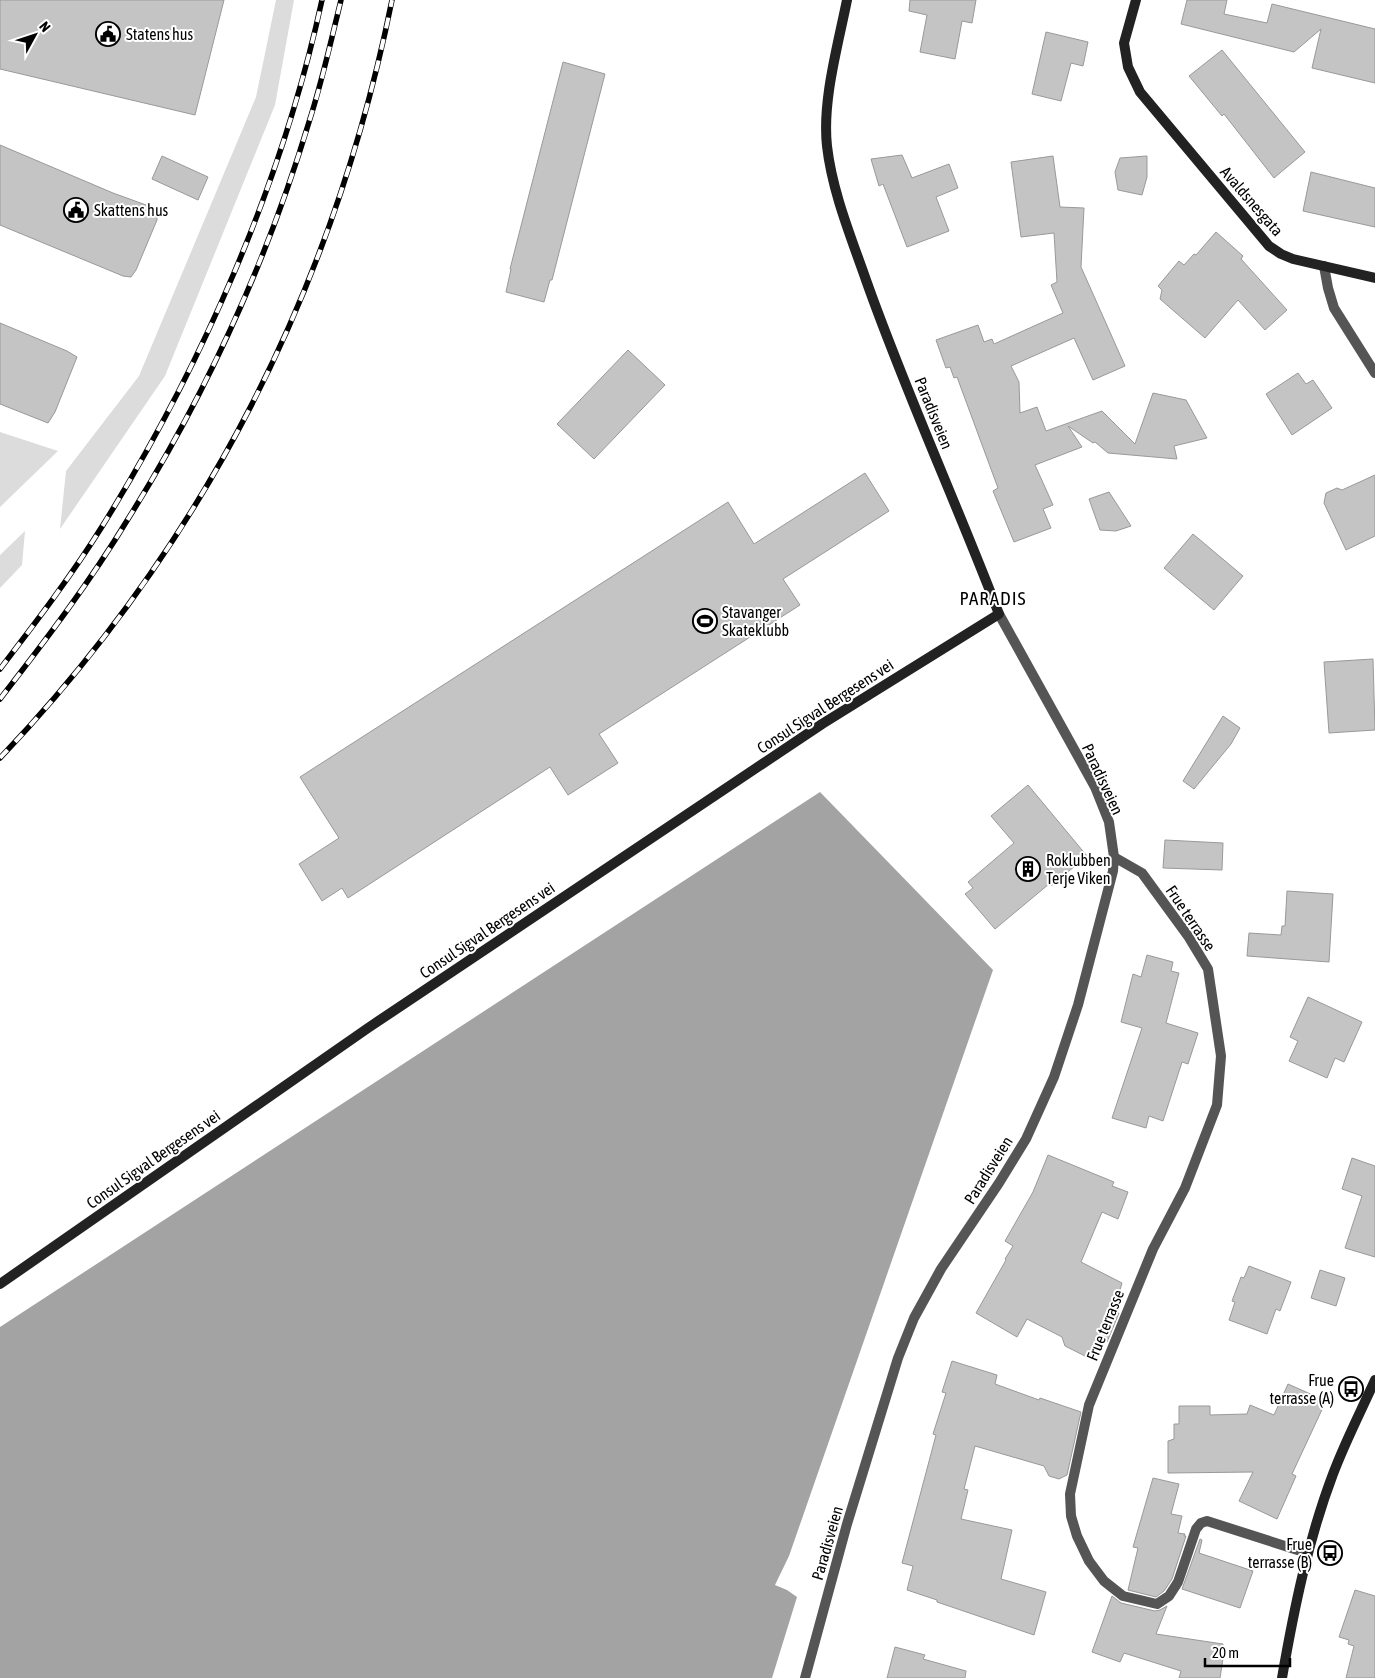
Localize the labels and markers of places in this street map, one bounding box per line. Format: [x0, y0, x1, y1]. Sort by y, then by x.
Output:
public building icon: Statens hus [95, 21, 121, 47]
place label: Statens hus [126, 25, 194, 43]
public building icon: Skattens hus [63, 197, 89, 223]
place label: Skattens hus [94, 201, 169, 219]
place label: Stavanger Skateklubb [722, 603, 789, 639]
sports icon: Stavanger Skateklubb [692, 608, 718, 634]
place label: Roklubben Terje Viken [1046, 851, 1111, 888]
building icon: Roklubben Terje Viken [1015, 856, 1041, 882]
place label: Frue terrasse (A) [1269, 1371, 1334, 1408]
bus stop icon: Frue terrasse (A) [1338, 1376, 1364, 1402]
place label: Frue terrasse (B) [1248, 1535, 1312, 1572]
bus stop icon: Frue terrasse (B) [1317, 1540, 1343, 1566]

